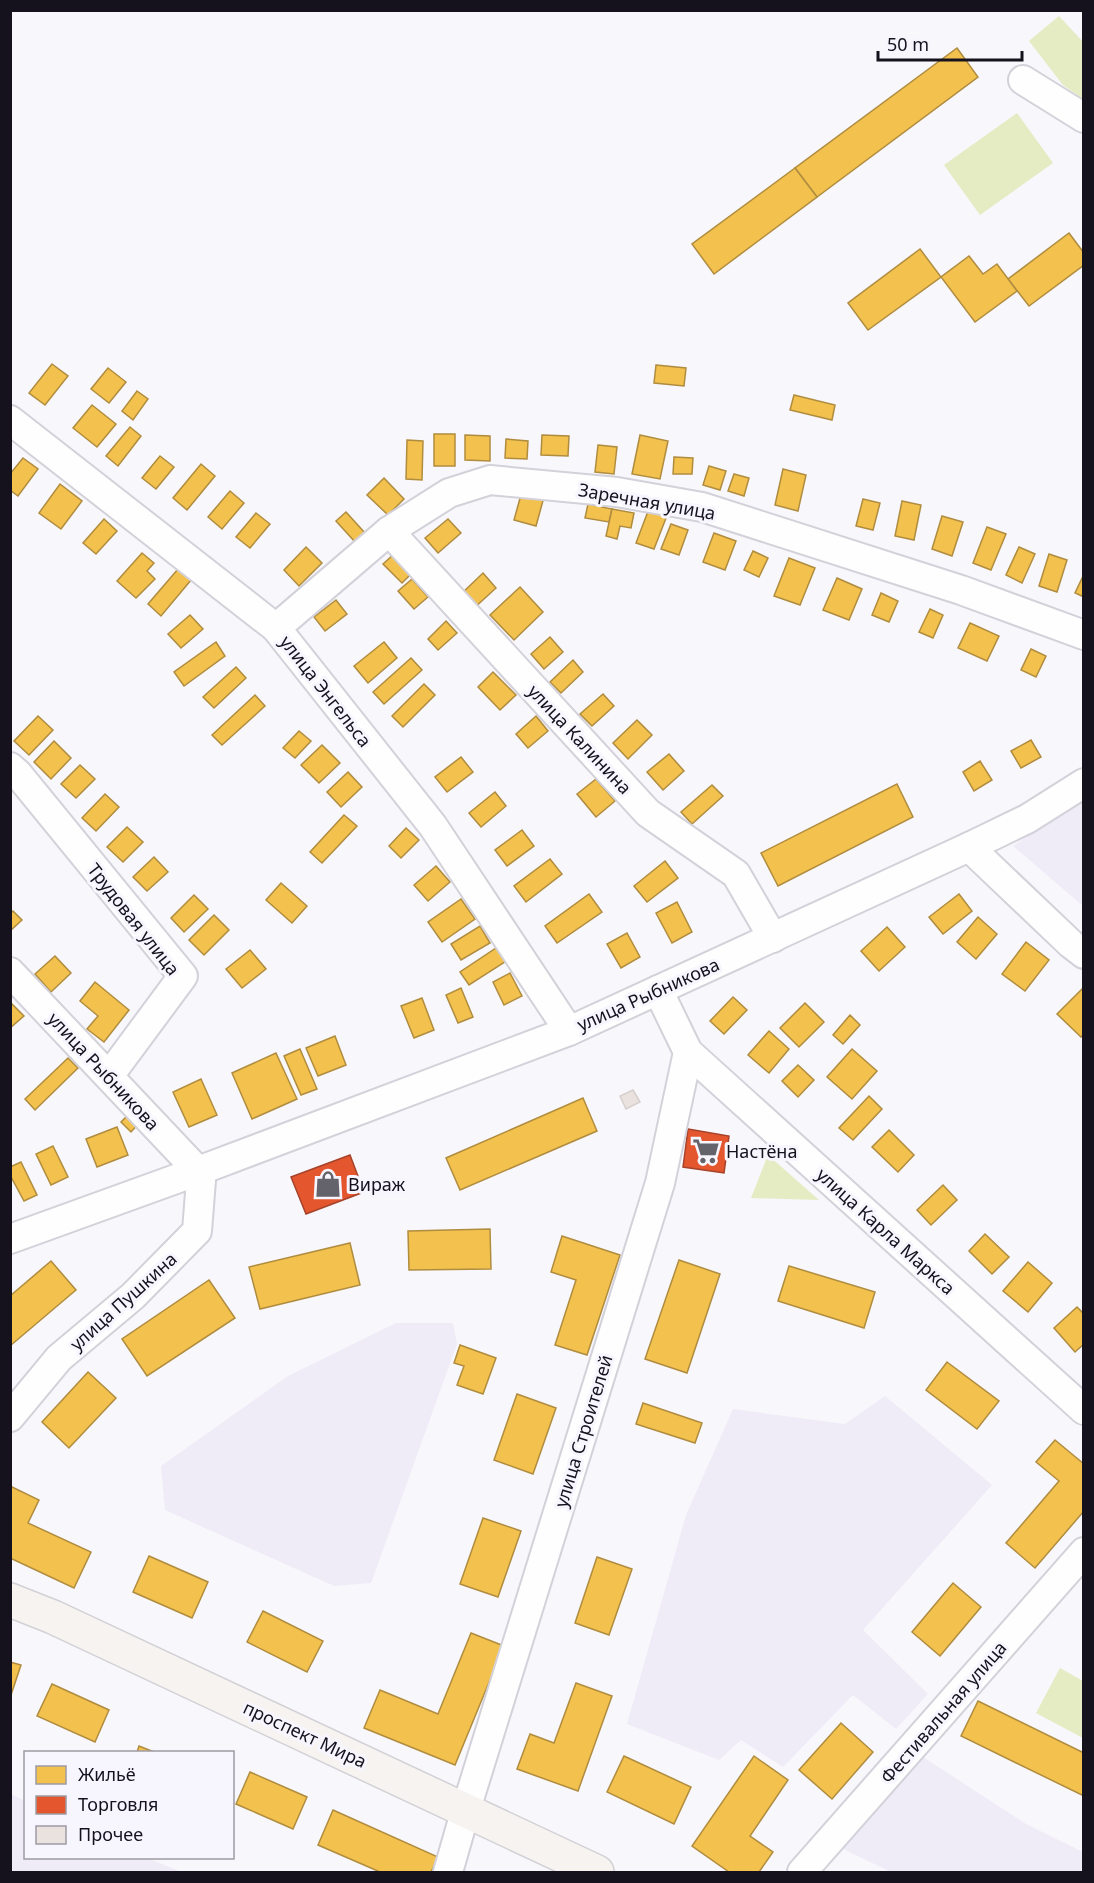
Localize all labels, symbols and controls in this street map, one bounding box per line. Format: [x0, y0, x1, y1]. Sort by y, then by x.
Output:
scale bar [878, 24, 1022, 62]
text: 50 m [887, 32, 929, 56]
street label: Заречная улица [577, 477, 717, 525]
street label: улица Энгельса [275, 630, 377, 752]
street label: улица Калинина [523, 679, 637, 799]
street label: Трудовая улица [83, 858, 185, 980]
street label: улица Рыбникова [573, 952, 723, 1036]
street label: улица Рыбникова [43, 1007, 165, 1135]
supermarket icon: Настёна [691, 1136, 721, 1166]
place label: Настёна [726, 1139, 797, 1163]
street label: улица Карла Маркса [812, 1162, 960, 1300]
shop icon: Вираж [313, 1169, 343, 1199]
place label: Вираж [348, 1172, 405, 1196]
street label: улица Пушкина [64, 1247, 182, 1355]
street label: улица Строителей [548, 1352, 618, 1510]
street label: Фестивальная улица [875, 1636, 1011, 1788]
street label: проспект Мира [240, 1695, 370, 1773]
legend [24, 1751, 234, 1859]
text: Жильё [78, 1762, 136, 1786]
text: Торговля [78, 1792, 158, 1816]
text: Прочее [78, 1822, 143, 1846]

